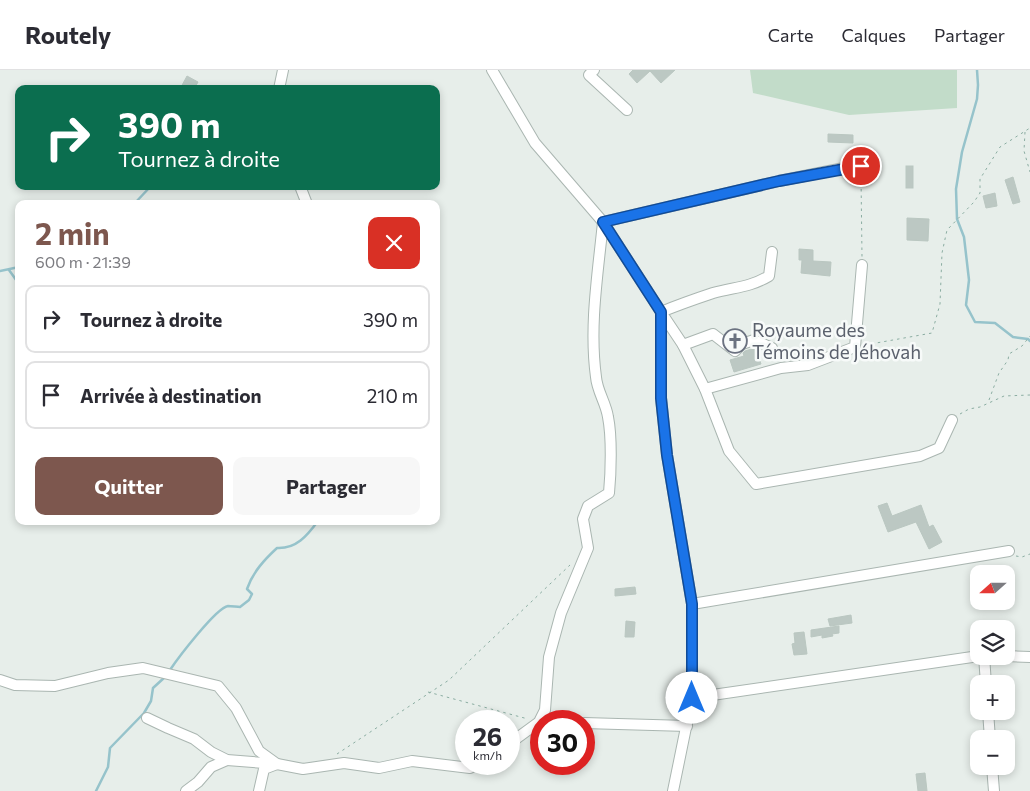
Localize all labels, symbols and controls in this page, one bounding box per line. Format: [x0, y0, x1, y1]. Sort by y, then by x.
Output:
text: Routely [25, 20, 111, 49]
text: Carte [768, 24, 813, 46]
text: Calques [841, 24, 906, 46]
text: Partager [934, 24, 1005, 46]
text: 390 m [118, 102, 220, 145]
icon: right [35, 105, 100, 170]
text: Tournez à droite [118, 145, 280, 172]
pin [840, 145, 882, 187]
icon: arrive [847, 152, 875, 180]
text: 2 min [35, 214, 110, 251]
button: close [368, 217, 420, 269]
text: 600 m · 21:39 [35, 252, 131, 271]
icon: right [37, 305, 65, 333]
text: Tournez à droite [80, 308, 222, 331]
text: 390 m [363, 308, 418, 331]
place label: Royaume des Témoins de Jéhovah [752, 318, 921, 363]
church icon: Royaume des Témoins de Jéhovah [722, 328, 748, 354]
icon: arrive [37, 381, 65, 409]
text: Arrivée à destination [80, 384, 262, 407]
text: 210 m [367, 384, 418, 407]
button: Quitter [35, 457, 223, 515]
button: Partager [233, 457, 420, 515]
north arrow [970, 565, 1015, 610]
map controls [970, 565, 1015, 775]
button: layers [970, 620, 1015, 665]
position arrow [665, 671, 717, 723]
button: + [970, 675, 1015, 720]
speed limit sign: 30 [530, 710, 595, 775]
text: 26 [473, 721, 502, 751]
button: − [970, 730, 1015, 775]
text: km/h [473, 748, 502, 762]

